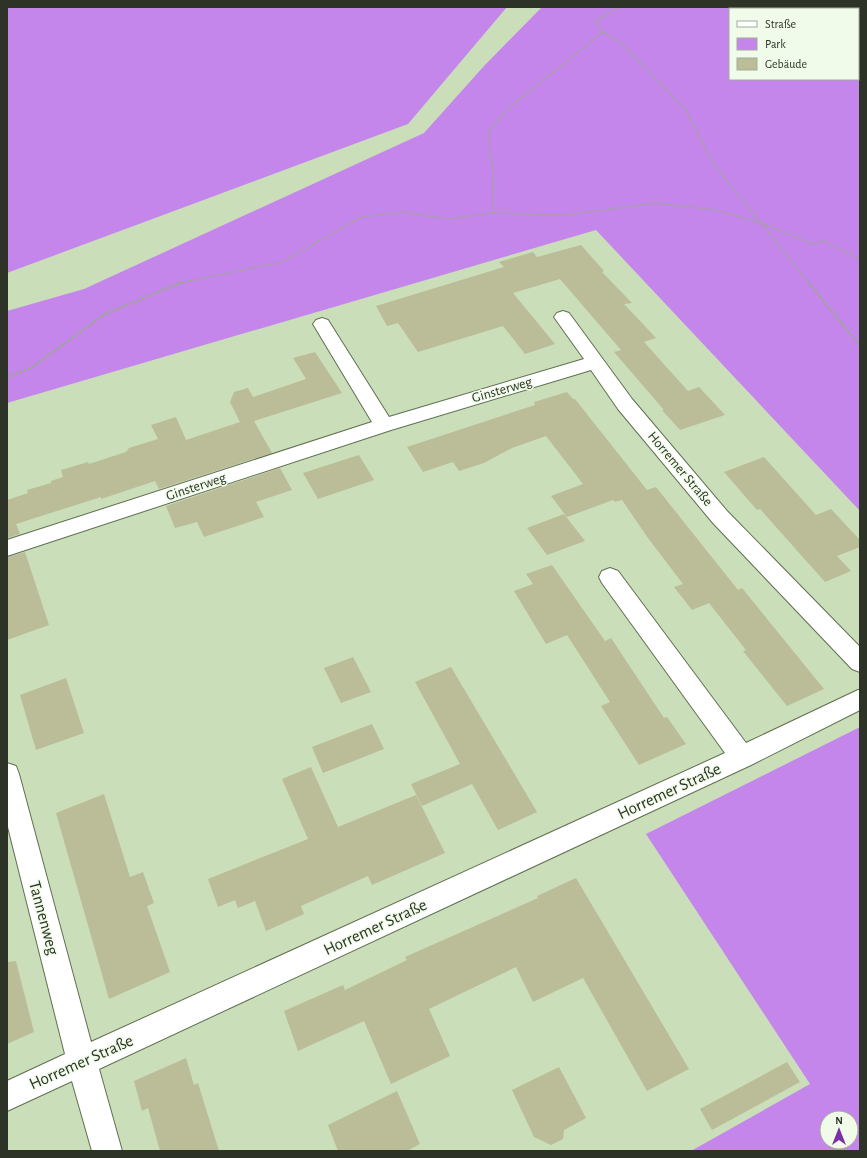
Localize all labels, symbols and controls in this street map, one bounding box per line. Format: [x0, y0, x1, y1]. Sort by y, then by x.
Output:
legend [729, 8, 859, 80]
text: Straße [765, 18, 796, 30]
text: Park [765, 38, 786, 50]
text: Gebäude [765, 58, 807, 70]
street label: Ginsterweg [470, 375, 534, 405]
street label: Horremer Straße [645, 429, 715, 509]
street label: Ginsterweg [164, 471, 228, 503]
street label: Horremer Straße [615, 760, 723, 822]
street label: Tannenweg [26, 879, 62, 957]
street label: Horremer Straße [321, 896, 429, 958]
street label: Horremer Straße [26, 1031, 136, 1093]
north arrow [819, 1110, 859, 1150]
text: N [835, 1115, 843, 1126]

